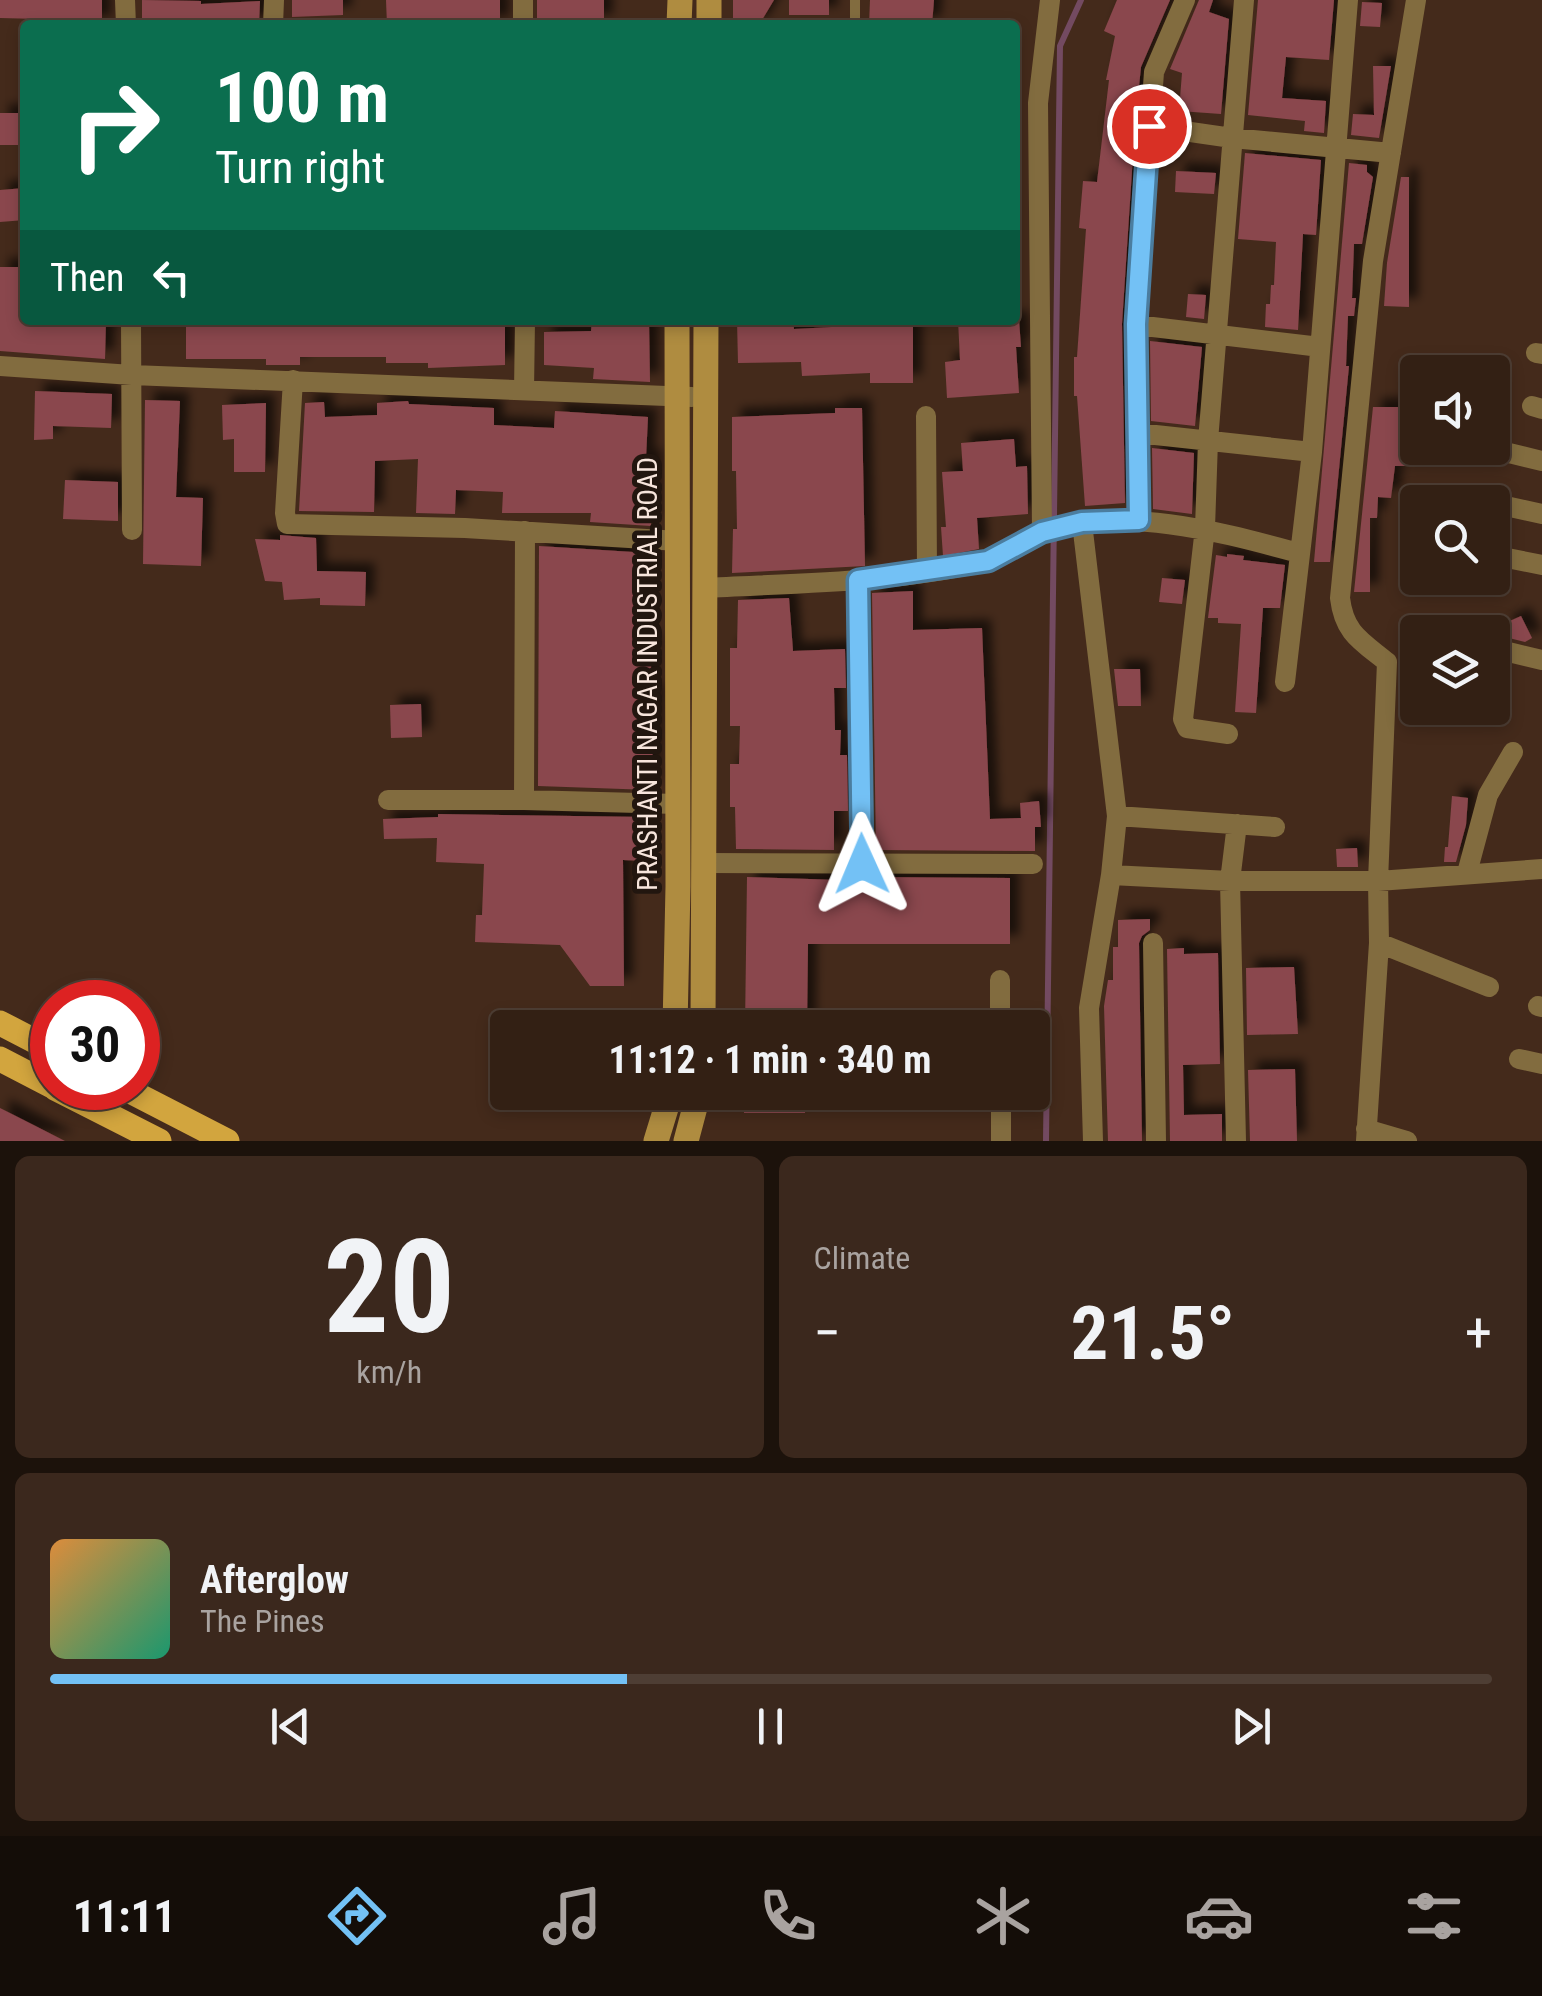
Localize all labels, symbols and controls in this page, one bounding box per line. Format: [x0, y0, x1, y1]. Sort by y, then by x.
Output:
text: 100 m [215, 57, 389, 139]
icon: right [50, 60, 180, 190]
pin [1107, 84, 1192, 169]
icon: arrive [1122, 99, 1177, 154]
text: Turn right [215, 141, 385, 194]
icon: left [144, 250, 199, 305]
text: Then [50, 256, 124, 300]
map controls [1400, 355, 1510, 725]
button: sound [1400, 355, 1510, 465]
street label: PRASHANTI NAGAR INDUSTRIAL ROAD [631, 457, 664, 891]
button: search [1400, 485, 1510, 595]
button: layers [1400, 615, 1510, 725]
position arrow [810, 812, 914, 916]
speed limit sign: 30 [30, 980, 160, 1110]
text: 11:12 · 1 min · 340 m [609, 1038, 931, 1082]
text: 20 [324, 1211, 455, 1364]
text: Climate [814, 1239, 910, 1277]
text: 21.5° [1071, 1289, 1235, 1377]
text: − [814, 1301, 841, 1365]
text: + [1465, 1301, 1492, 1365]
text: km/h [356, 1353, 422, 1391]
text: Afterglow [200, 1558, 349, 1602]
text: The Pines [200, 1602, 325, 1640]
icon: previous [263, 1699, 318, 1754]
icon: pause [743, 1699, 798, 1754]
icon: next [1224, 1699, 1279, 1754]
icon: directions [322, 1881, 392, 1951]
icon: music [537, 1881, 607, 1951]
icon: phone [753, 1881, 823, 1951]
icon: climate [968, 1881, 1038, 1951]
icon: car [1184, 1881, 1254, 1951]
icon: filters [1399, 1881, 1469, 1951]
text: 11:11 [73, 1890, 176, 1943]

